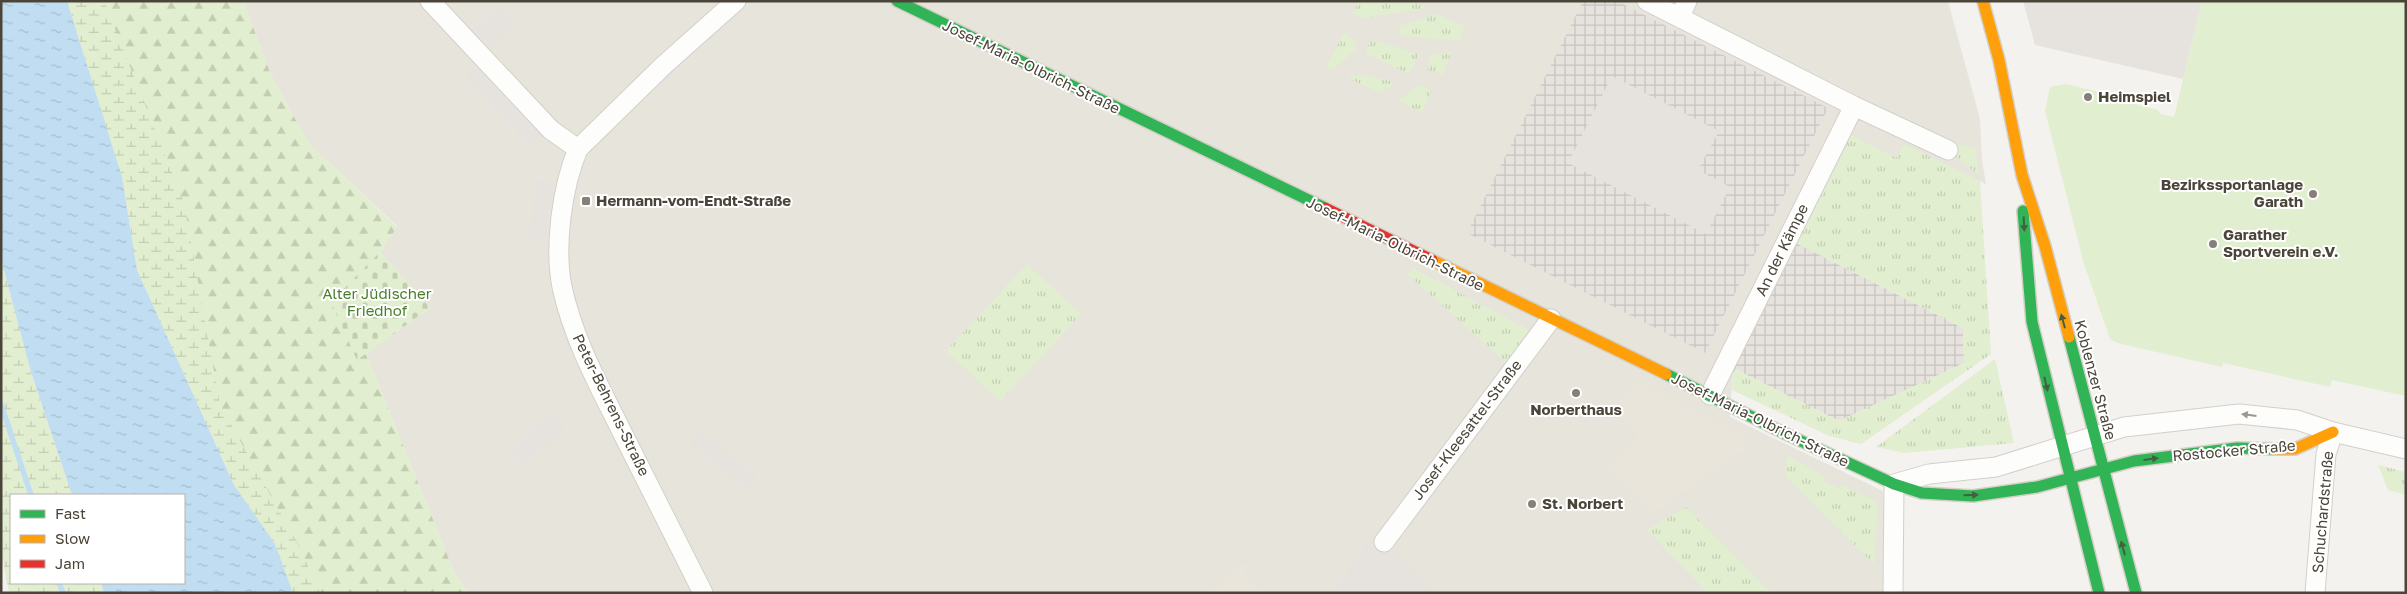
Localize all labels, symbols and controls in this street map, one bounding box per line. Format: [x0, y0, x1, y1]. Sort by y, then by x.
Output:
street label: Josef-Maria-Olbrich-Straße [940, 15, 1123, 117]
place label: Heimspiel [2098, 87, 2171, 105]
marker: Heimspiel [2082, 91, 2094, 103]
place label: Bezirkssportanlage Garath [2161, 175, 2303, 210]
marker: Bezirkssportanlage Garath [2307, 188, 2319, 200]
place label: Hermann-vom-Endt-Straße [596, 191, 791, 209]
street label: Josef-Maria-Olbrich-Straße [1304, 192, 1487, 294]
marker: Hermann-vom-Endt-Straße [580, 195, 592, 207]
street label: An der Kämpe [1751, 200, 1811, 299]
one-way arrow [2020, 216, 2028, 232]
place label: Garather Sportverein e.V. [2223, 225, 2338, 260]
marker: Garather Sportverein e.V. [2207, 238, 2219, 250]
park label: Alter Jüdischer Friedhof [322, 284, 432, 319]
one-way arrow [2059, 313, 2067, 328]
street label: Koblenzer Straße [2071, 318, 2121, 442]
street label: Peter-Behrens-Straße [570, 331, 654, 479]
street label: Josef-Kleesattel-Straße [1408, 356, 1525, 503]
street label: Josef-Maria-Olbrich-Straße [1669, 368, 1852, 470]
one-way arrow [2042, 377, 2050, 392]
marker: Norberthaus [1570, 387, 1582, 399]
place label: Norberthaus [1530, 400, 1622, 418]
one-way arrow [2240, 411, 2256, 419]
street label: Rostocker Straße [2172, 436, 2297, 464]
street label: Schuchardstraße [2308, 450, 2336, 574]
one-way arrow [2143, 455, 2159, 463]
one-way arrow [1963, 491, 1979, 499]
legend [10, 494, 185, 584]
place label: St. Norbert [1542, 494, 1623, 512]
marker: St. Norbert [1526, 498, 1538, 510]
text: Fast [55, 504, 86, 522]
text: Slow [55, 529, 90, 547]
one-way arrow [2119, 540, 2127, 555]
text: Jam [55, 554, 85, 572]

